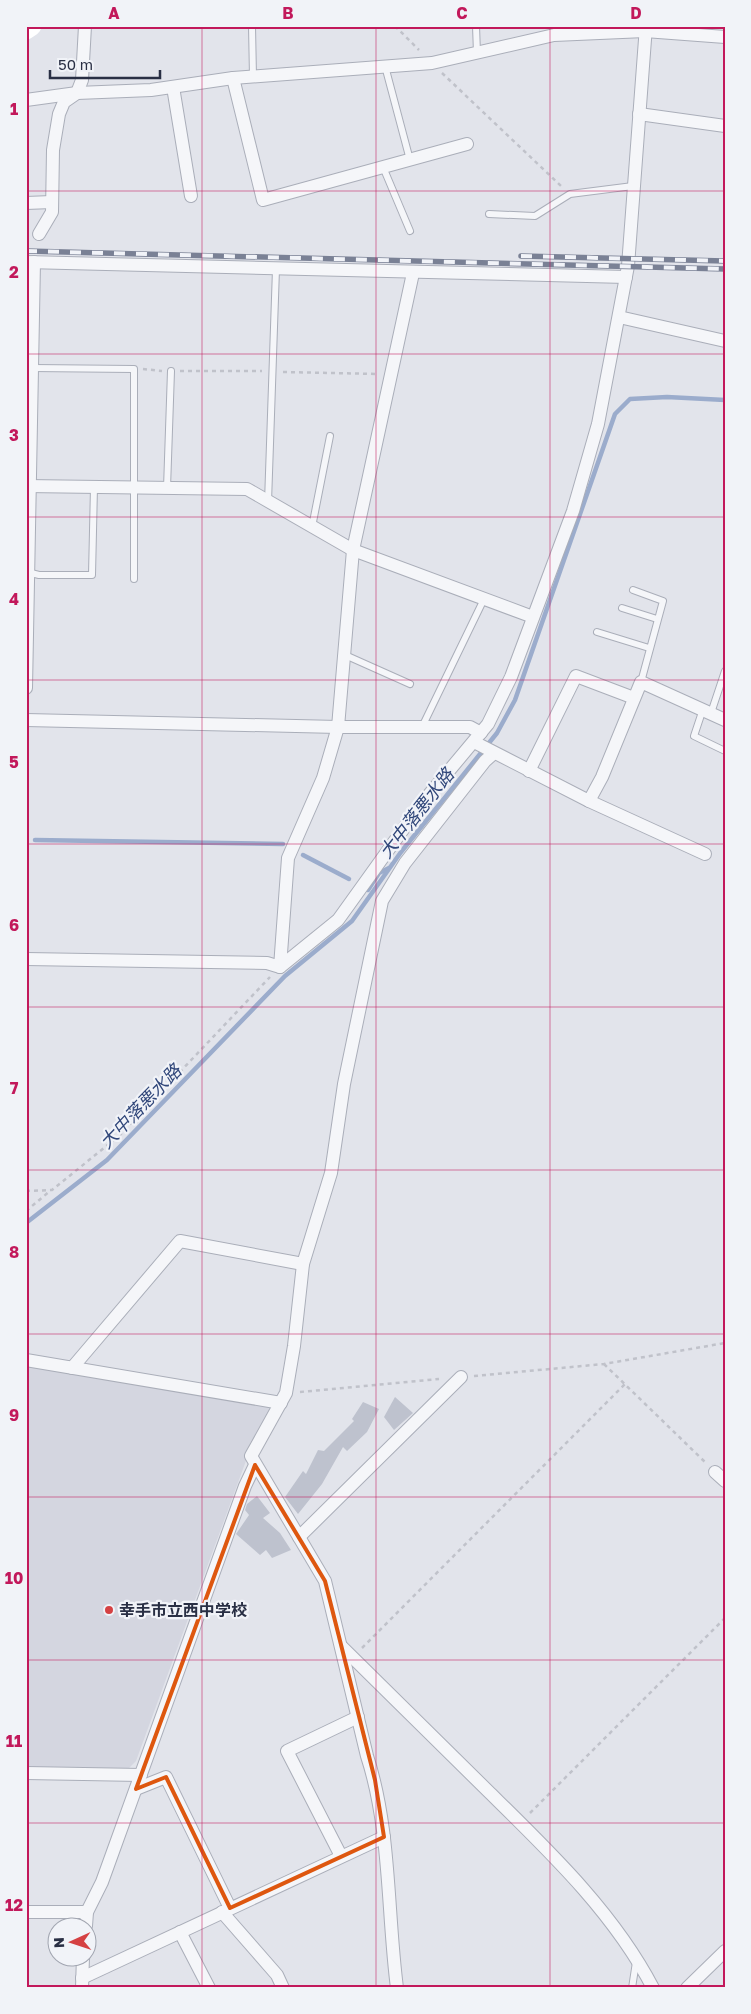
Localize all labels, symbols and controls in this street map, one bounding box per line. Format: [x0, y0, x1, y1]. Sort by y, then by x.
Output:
text: A [108, 3, 120, 23]
text: B [282, 3, 294, 23]
text: C [456, 3, 468, 23]
text: D [630, 3, 642, 23]
scale bar [50, 48, 160, 80]
text: 50 m [58, 55, 93, 73]
text: 1 [10, 99, 18, 119]
text: 2 [9, 262, 19, 282]
text: 3 [9, 425, 19, 445]
text: 4 [9, 589, 19, 609]
text: 5 [9, 752, 19, 772]
water label: 大中落悪水路 [374, 762, 459, 862]
text: 6 [9, 915, 19, 935]
water label: 大中落悪水路 [95, 1058, 187, 1152]
text: 7 [10, 1078, 19, 1098]
text: 8 [9, 1242, 19, 1262]
text: 9 [9, 1405, 19, 1425]
text: 10 [5, 1568, 23, 1588]
place label: 幸手市立西中学校 [119, 1600, 247, 1620]
marker: 幸手市立西中学校 [103, 1604, 115, 1616]
text: 11 [6, 1731, 22, 1751]
text: 12 [5, 1895, 23, 1915]
north arrow [48, 1916, 98, 1966]
text: N [50, 1937, 67, 1948]

